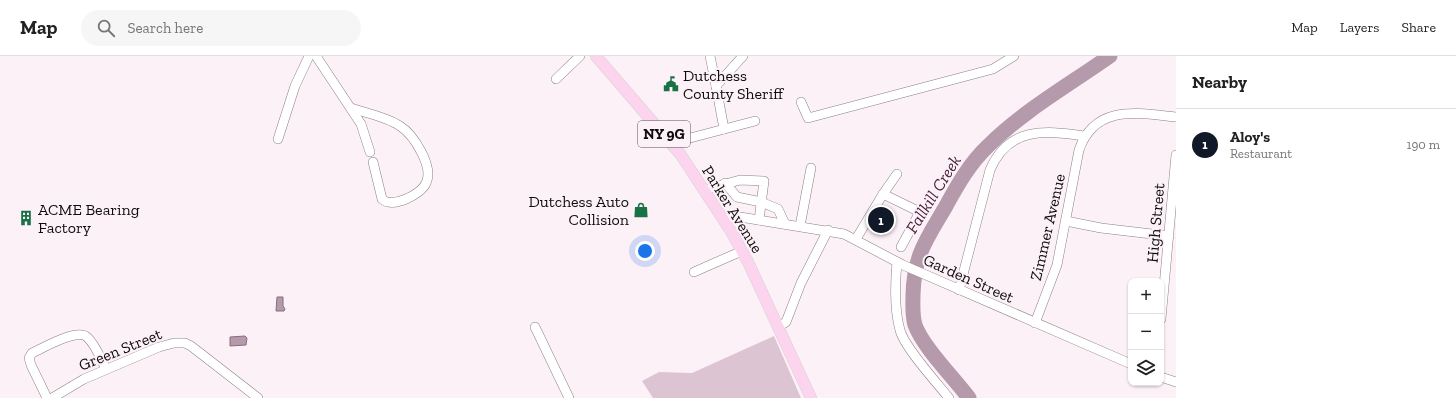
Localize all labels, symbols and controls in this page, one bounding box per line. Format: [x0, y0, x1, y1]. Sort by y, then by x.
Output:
search box [81, 10, 361, 46]
text: Map [20, 16, 57, 39]
icon: search [95, 17, 117, 39]
text: Search here [127, 19, 203, 37]
text: Map [1291, 19, 1318, 36]
text: Layers [1340, 19, 1379, 36]
text: Share [1401, 19, 1436, 36]
place label: Dutchess County Sheriff [683, 66, 784, 103]
text: Nearby [1192, 72, 1247, 92]
public building icon: Dutchess County Sheriff [662, 75, 680, 93]
road number: NY 9G [638, 121, 690, 147]
text: Aloy's [1230, 128, 1270, 146]
text: 1 [1202, 137, 1208, 152]
text: 190 m [1406, 137, 1440, 152]
text: Restaurant [1230, 146, 1292, 161]
water label: Fallkill Creek [901, 151, 965, 237]
street label: Parker Avenue [698, 162, 767, 256]
street label: Zimmer Avenue [1026, 172, 1069, 282]
street label: High Street [1143, 182, 1168, 264]
place label: Dutchess Auto Collision [529, 192, 630, 229]
place label: ACME Bearing Factory [38, 200, 140, 237]
shop icon: Dutchess Auto Collision [632, 201, 650, 219]
pin: 1 [868, 205, 894, 235]
building icon: ACME Bearing Factory [17, 209, 35, 227]
your location [635, 241, 655, 261]
street label: Garden Street [921, 250, 1017, 307]
map controls [1128, 278, 1164, 386]
button: + [1128, 278, 1164, 314]
button: − [1128, 314, 1164, 350]
street label: Green Street [76, 324, 164, 375]
button: layers [1128, 350, 1164, 386]

